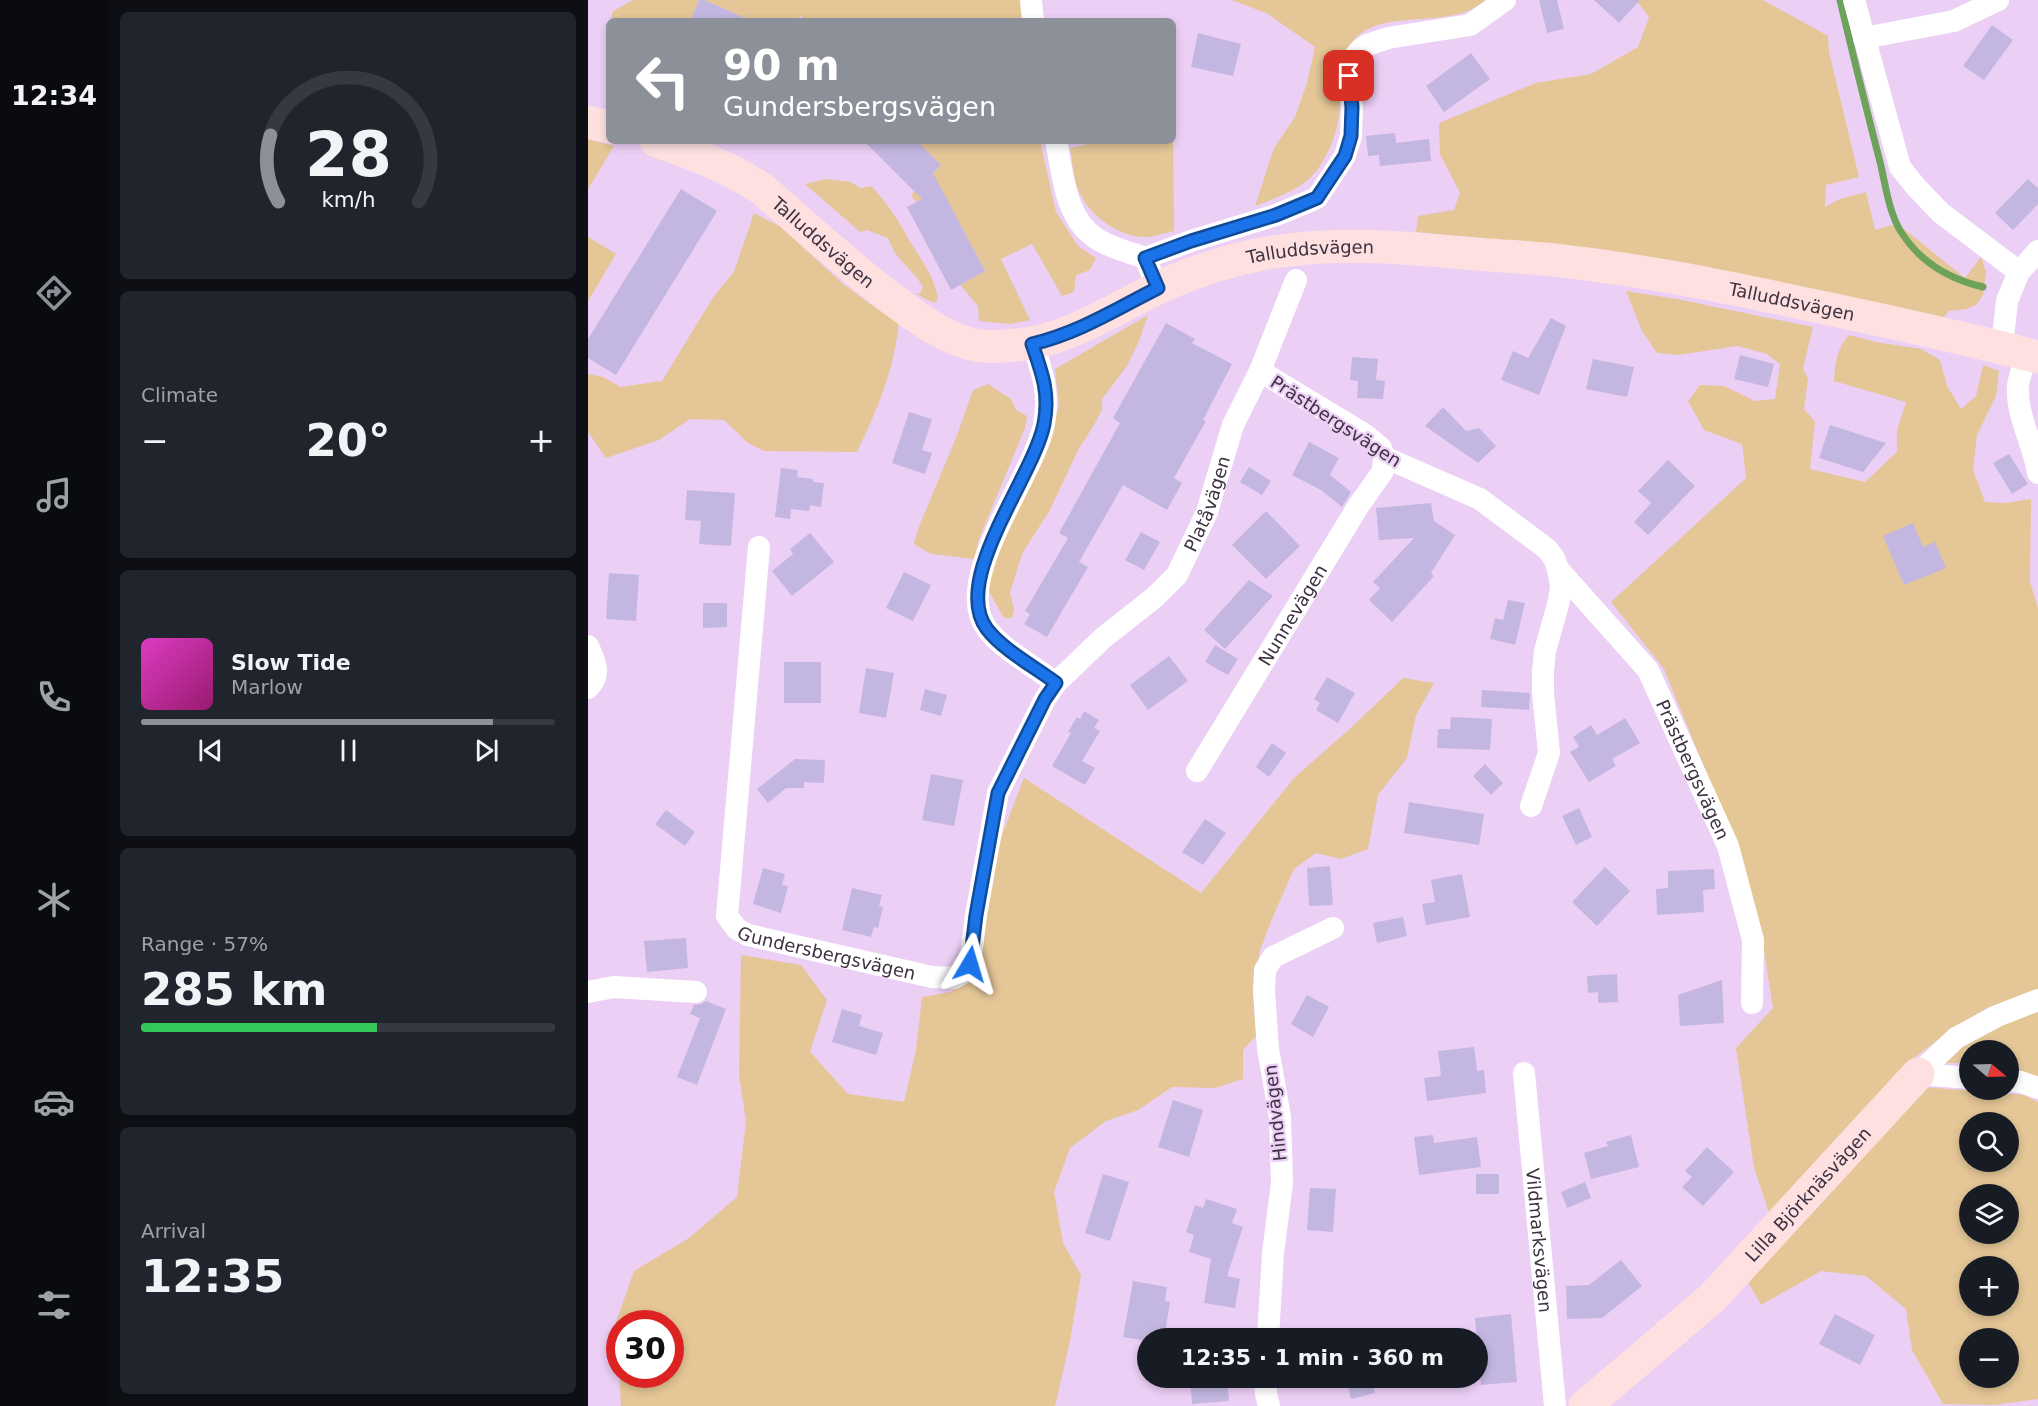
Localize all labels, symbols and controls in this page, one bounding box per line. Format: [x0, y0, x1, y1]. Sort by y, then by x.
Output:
text: 90 m [723, 41, 840, 90]
icon: left [624, 42, 702, 120]
pin [1323, 50, 1374, 101]
icon: arrive [1332, 59, 1365, 92]
text: 12:34 [11, 80, 97, 111]
text: Gundersbergsvägen [723, 91, 996, 122]
text: 28 [305, 119, 391, 192]
text: km/h [321, 188, 375, 213]
street label: Talluddsvägen [767, 192, 879, 292]
street label: Talluddsvägen [1243, 236, 1374, 268]
icon: directions [33, 272, 75, 314]
street label: Talluddsvägen [1726, 277, 1857, 325]
street label: Prästbergsvägen [1267, 371, 1405, 471]
text: Climate [141, 383, 218, 407]
text: 20° [305, 414, 391, 467]
text: − [141, 421, 169, 460]
text: + [527, 421, 555, 460]
street label: Platåvägen [1179, 453, 1234, 555]
icon: music [33, 474, 75, 516]
street label: Nunnevägen [1253, 560, 1331, 669]
text: Slow Tide [231, 650, 351, 675]
text: Marlow [231, 675, 303, 699]
icon: phone [33, 676, 75, 718]
street label: Prästbergsvägen [1652, 696, 1734, 843]
icon: previous [194, 734, 227, 767]
icon: pause [332, 734, 365, 767]
icon: next [470, 734, 503, 767]
icon: climate [33, 879, 75, 921]
street label: Gundersbergsvägen [734, 921, 918, 983]
text: Range · 57% [141, 932, 268, 956]
position arrow [938, 932, 1002, 996]
text: 285 km [141, 963, 327, 1016]
north arrow [1959, 1040, 2019, 1100]
map controls [1959, 1040, 2019, 1388]
street label: Hindvägen [1259, 1064, 1291, 1162]
icon: car [33, 1081, 75, 1123]
button: search [1959, 1112, 2019, 1172]
street label: Lilla Björknäsvägen [1740, 1122, 1875, 1266]
street label: Vildmarksvägen [1522, 1167, 1557, 1313]
button: layers [1959, 1184, 2019, 1244]
text: Arrival [141, 1219, 206, 1243]
text: 12:35 [141, 1250, 284, 1303]
button: + [1959, 1256, 2019, 1316]
icon: filters [33, 1284, 75, 1326]
speed limit sign: 30 [606, 1310, 684, 1388]
button: − [1959, 1328, 2019, 1388]
text: 12:35 · 1 min · 360 m [1181, 1345, 1444, 1370]

